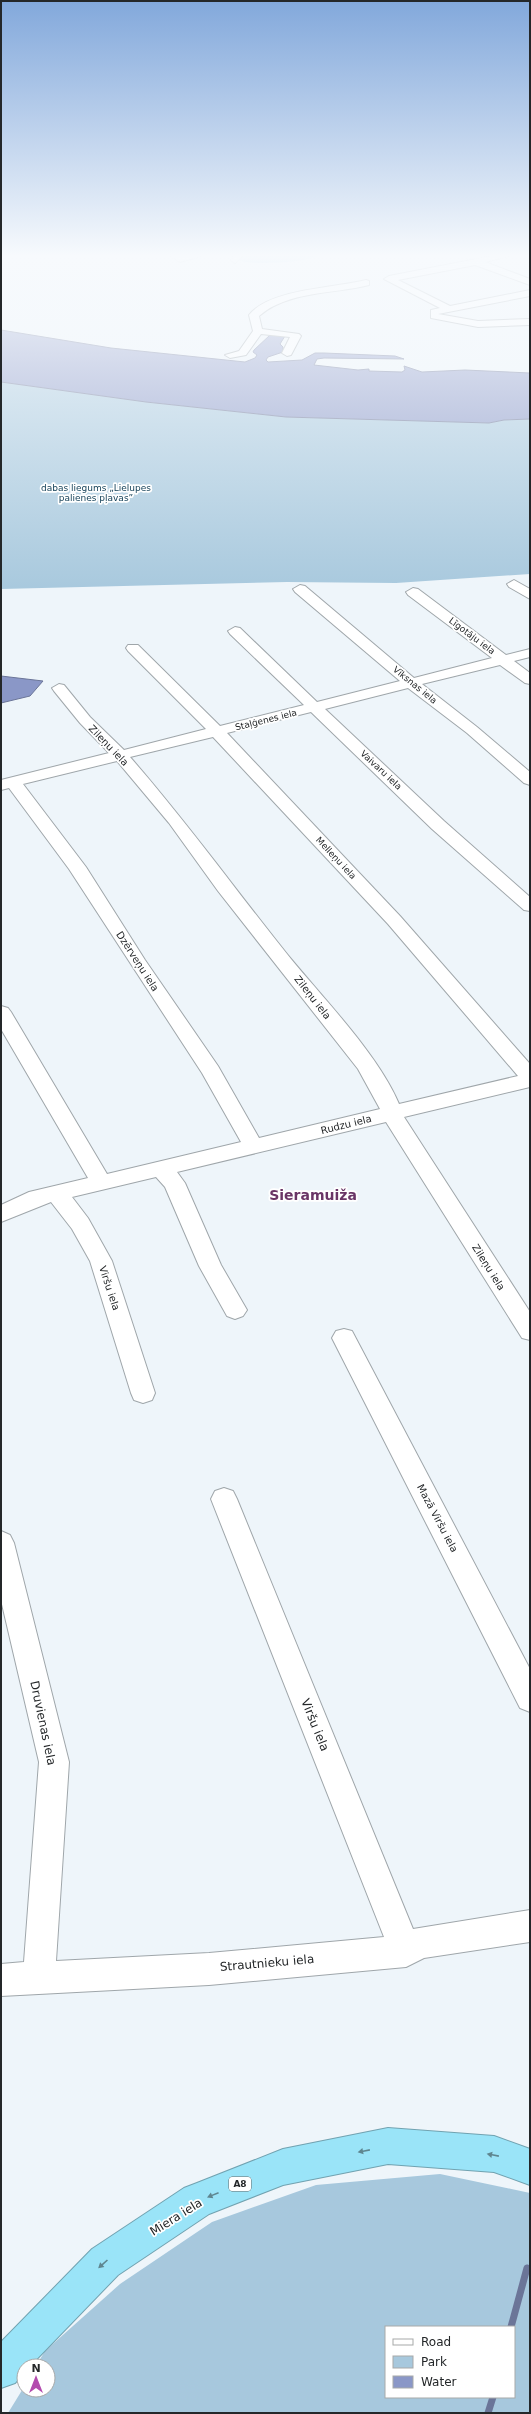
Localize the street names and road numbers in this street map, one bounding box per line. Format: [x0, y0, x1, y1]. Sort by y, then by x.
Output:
street label: Līgotāju iela [447, 615, 497, 657]
street label: Vīksnas iela [391, 664, 439, 706]
street label: Staļģenes iela [234, 707, 298, 733]
street label: Zileņu iela [86, 723, 131, 769]
street label: Vaivaru iela [358, 748, 404, 792]
street label: Melleņu iela [313, 835, 358, 882]
street label: Dzērveņu iela [113, 929, 161, 994]
street label: Zileņu iela [291, 973, 333, 1022]
street label: Rudzu iela [320, 1113, 373, 1136]
street label: Zileņu iela [469, 1242, 507, 1293]
street label: Viršu iela [97, 1265, 122, 1312]
street label: Mazā Viršu iela [415, 1482, 460, 1554]
street label: Druvienas iela [27, 1679, 59, 1767]
street label: Viršu iela [298, 1697, 332, 1753]
street label: Strautnieku iela [219, 1952, 315, 1974]
road number: A8 [229, 2177, 251, 2191]
street label: Miera iela [147, 2196, 205, 2238]

